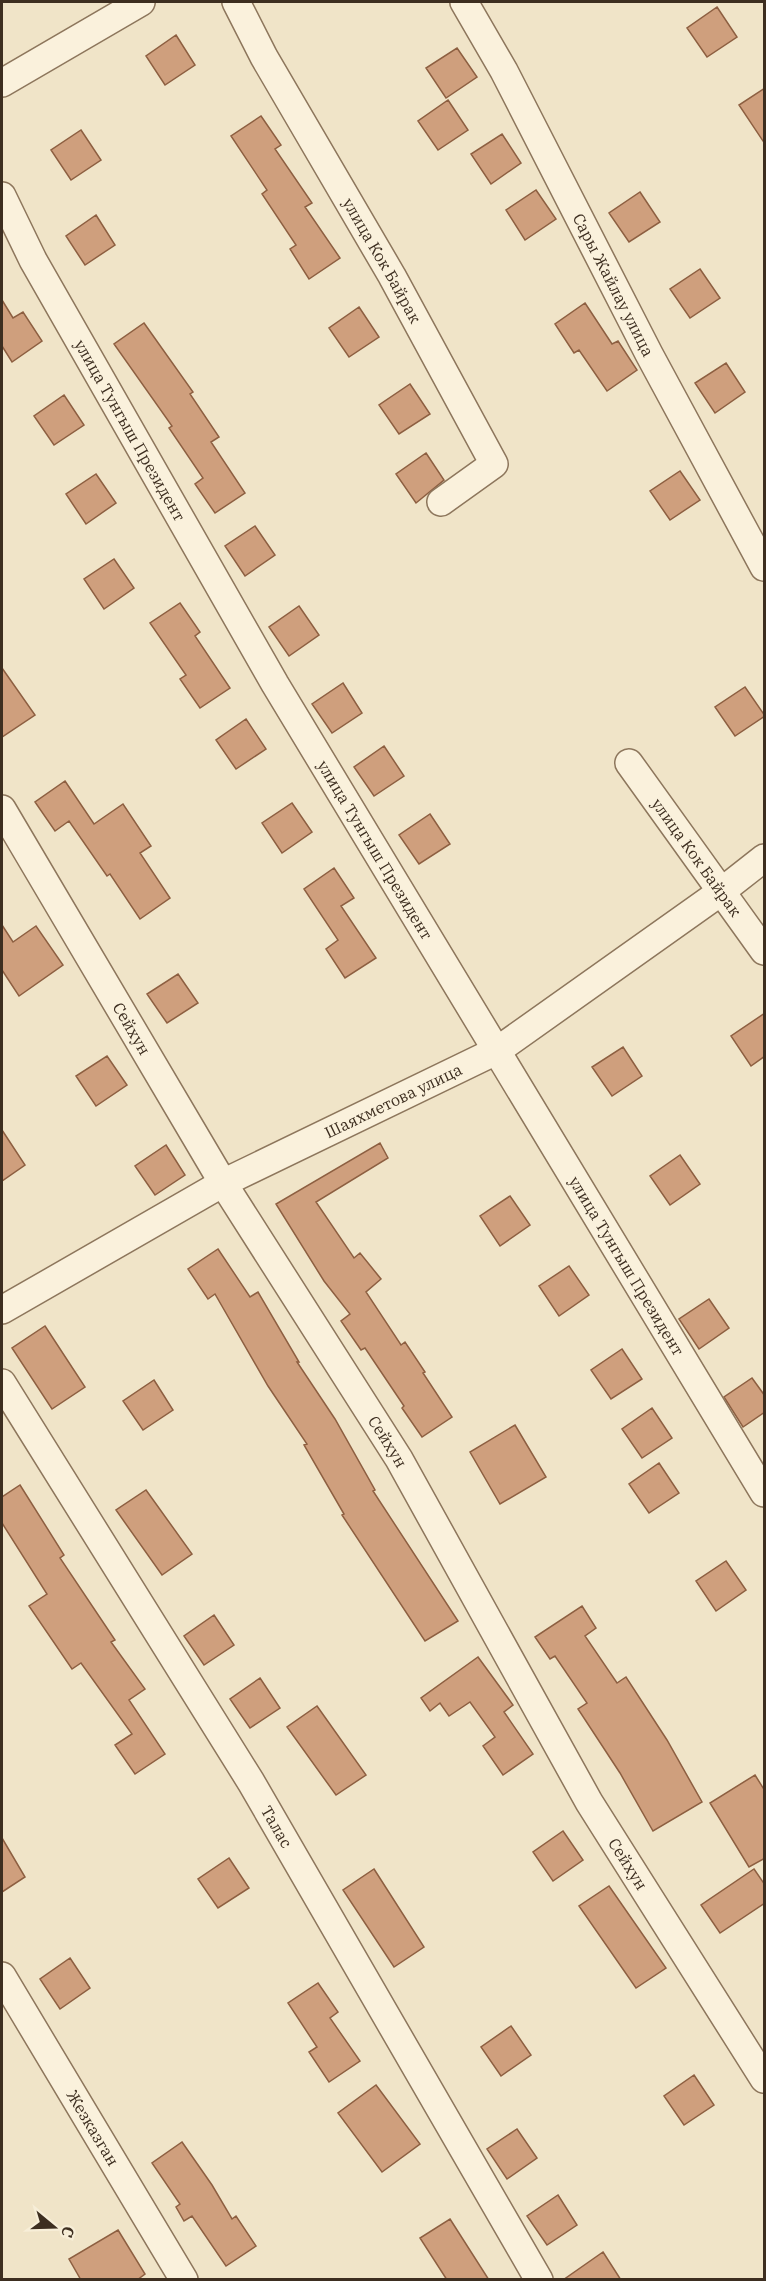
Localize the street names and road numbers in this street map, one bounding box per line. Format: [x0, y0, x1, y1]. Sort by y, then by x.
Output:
street label: улица Кок Байрак [339, 194, 426, 327]
street label: Сары Жайлау улица [569, 210, 659, 360]
street label: улица Тунгыш Президент [70, 336, 190, 525]
street label: улица Тунгыш Президент [313, 756, 437, 943]
street label: улица Кок Байрак [647, 794, 746, 921]
street label: Сейхун [108, 999, 155, 1058]
street label: Шаяхметова улица [321, 1059, 465, 1142]
street label: улица Тунгыш Президент [565, 1172, 688, 1359]
street label: Сейхун [364, 1412, 412, 1471]
street label: Талас [257, 1802, 297, 1851]
street label: Сейхун [604, 1834, 652, 1893]
street label: Жезказган [62, 2086, 123, 2169]

